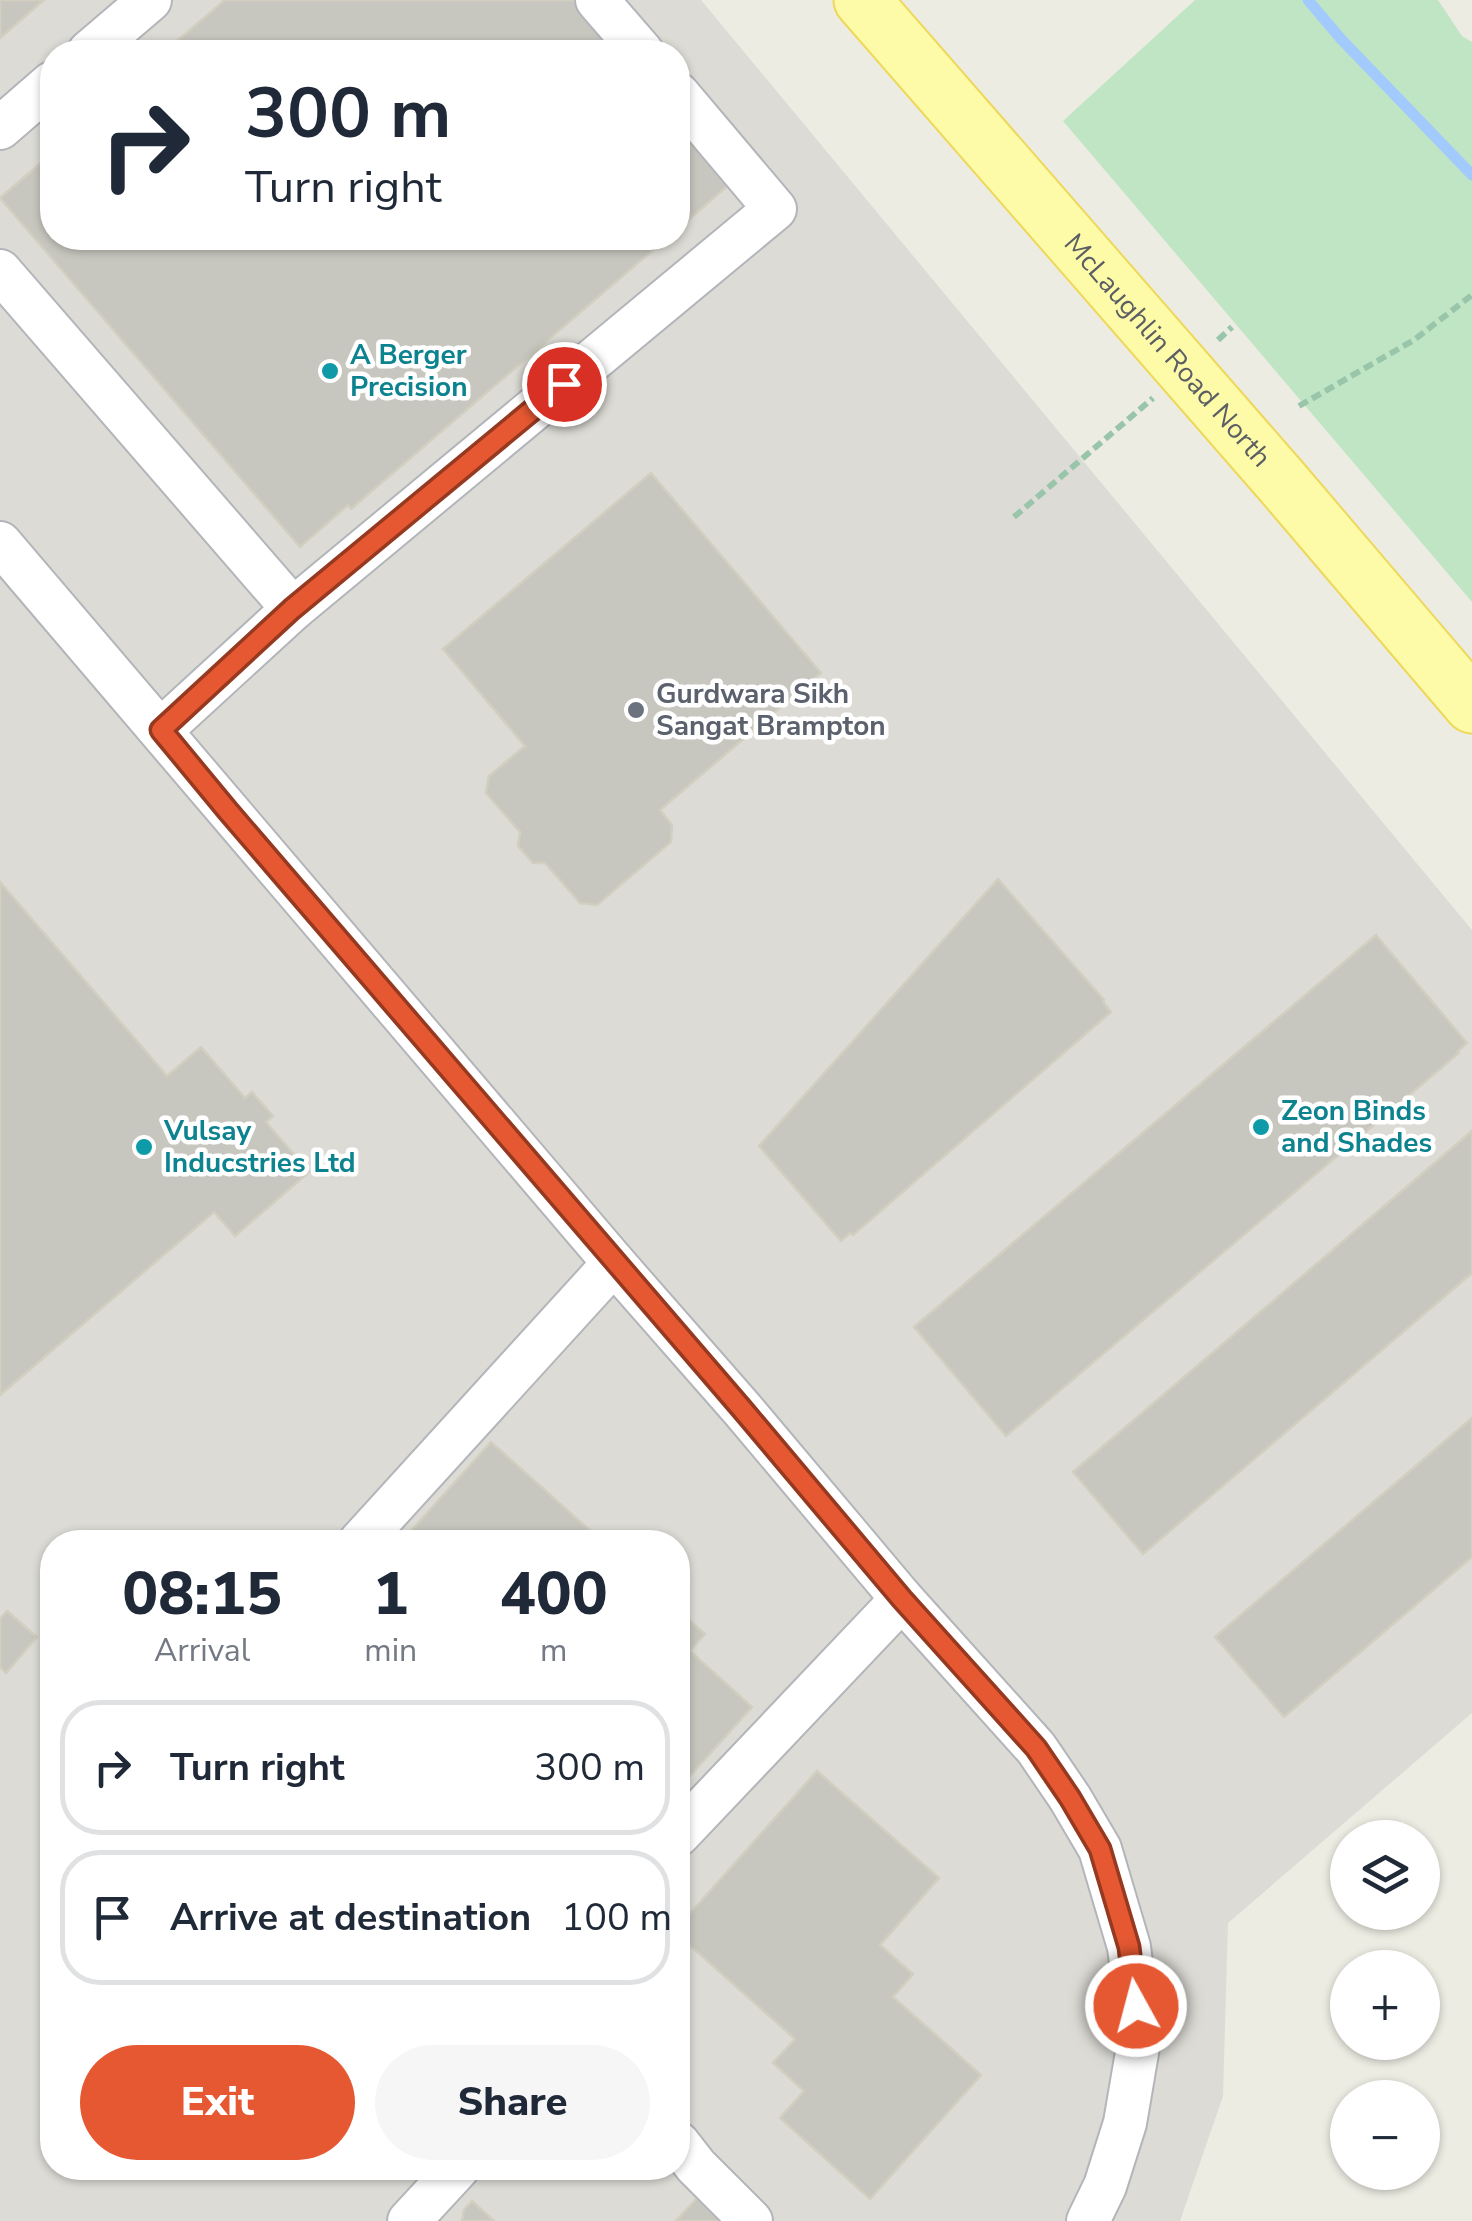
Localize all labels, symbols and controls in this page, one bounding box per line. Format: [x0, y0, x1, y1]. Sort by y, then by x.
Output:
text: 300 m [245, 66, 451, 162]
icon: right [80, 80, 210, 210]
text: Turn right [245, 157, 442, 218]
street label: McLaughlin Road North [1055, 226, 1280, 475]
place label: A Berger Precision [350, 336, 468, 406]
pin [522, 342, 607, 427]
icon: arrive [537, 357, 592, 412]
marker: A Berger Precision [319, 360, 341, 382]
place label: Gurdwara Sikh Sangat Brampton [656, 675, 886, 745]
marker: Gurdwara Sikh Sangat Brampton [625, 699, 647, 721]
place label: Zeon Binds and Shades [1281, 1092, 1432, 1162]
place label: Vulsay Inducstries Ltd [163, 1112, 356, 1182]
marker: Zeon Binds and Shades [1250, 1116, 1272, 1138]
marker: Vulsay Inducstries Ltd [133, 1136, 155, 1158]
text: 08:15 [122, 1553, 282, 1635]
text: 1 [373, 1553, 409, 1635]
text: 400 [500, 1553, 608, 1635]
text: Arrival [154, 1629, 250, 1672]
text: min [364, 1629, 417, 1672]
text: m [540, 1629, 567, 1672]
icon: right [85, 1740, 140, 1795]
text: Turn right [170, 1742, 345, 1793]
text: 300 m [534, 1742, 645, 1793]
map controls [1330, 1820, 1440, 2190]
button: layers [1330, 1820, 1440, 1930]
icon: arrive [85, 1890, 140, 1945]
text: Arrive at destination [170, 1892, 531, 1943]
text: 100 m [561, 1892, 672, 1943]
button: + [1330, 1950, 1440, 2060]
position arrow [1084, 1954, 1188, 2058]
button: Exit [80, 2045, 355, 2160]
button: Share [375, 2045, 650, 2160]
button: − [1330, 2080, 1440, 2190]

